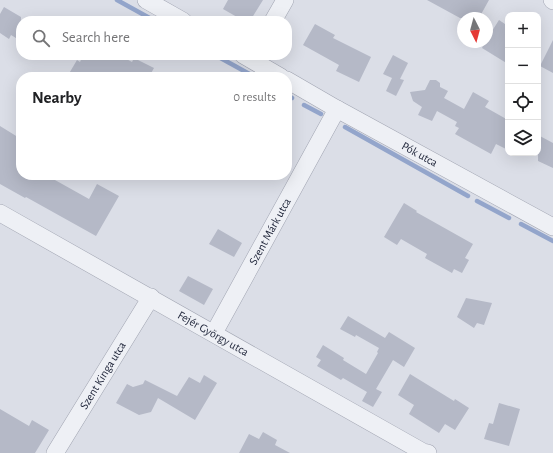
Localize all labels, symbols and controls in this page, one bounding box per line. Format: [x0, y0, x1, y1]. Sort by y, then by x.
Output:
north arrow [457, 12, 493, 48]
map controls [505, 12, 541, 156]
button: + [505, 12, 541, 48]
search box [16, 16, 292, 60]
icon: search [30, 27, 52, 49]
text: Search here [62, 30, 130, 45]
button: − [505, 48, 541, 84]
button: locate [505, 84, 541, 120]
text: Nearby [32, 89, 82, 106]
text: 0 results [233, 91, 276, 104]
button: layers [505, 120, 541, 156]
street label: Pók utca [400, 140, 440, 169]
street label: Szent Márk utca [247, 196, 293, 267]
street label: Fejér György utca [176, 309, 251, 358]
street label: Szent Kinga utca [77, 339, 128, 411]

